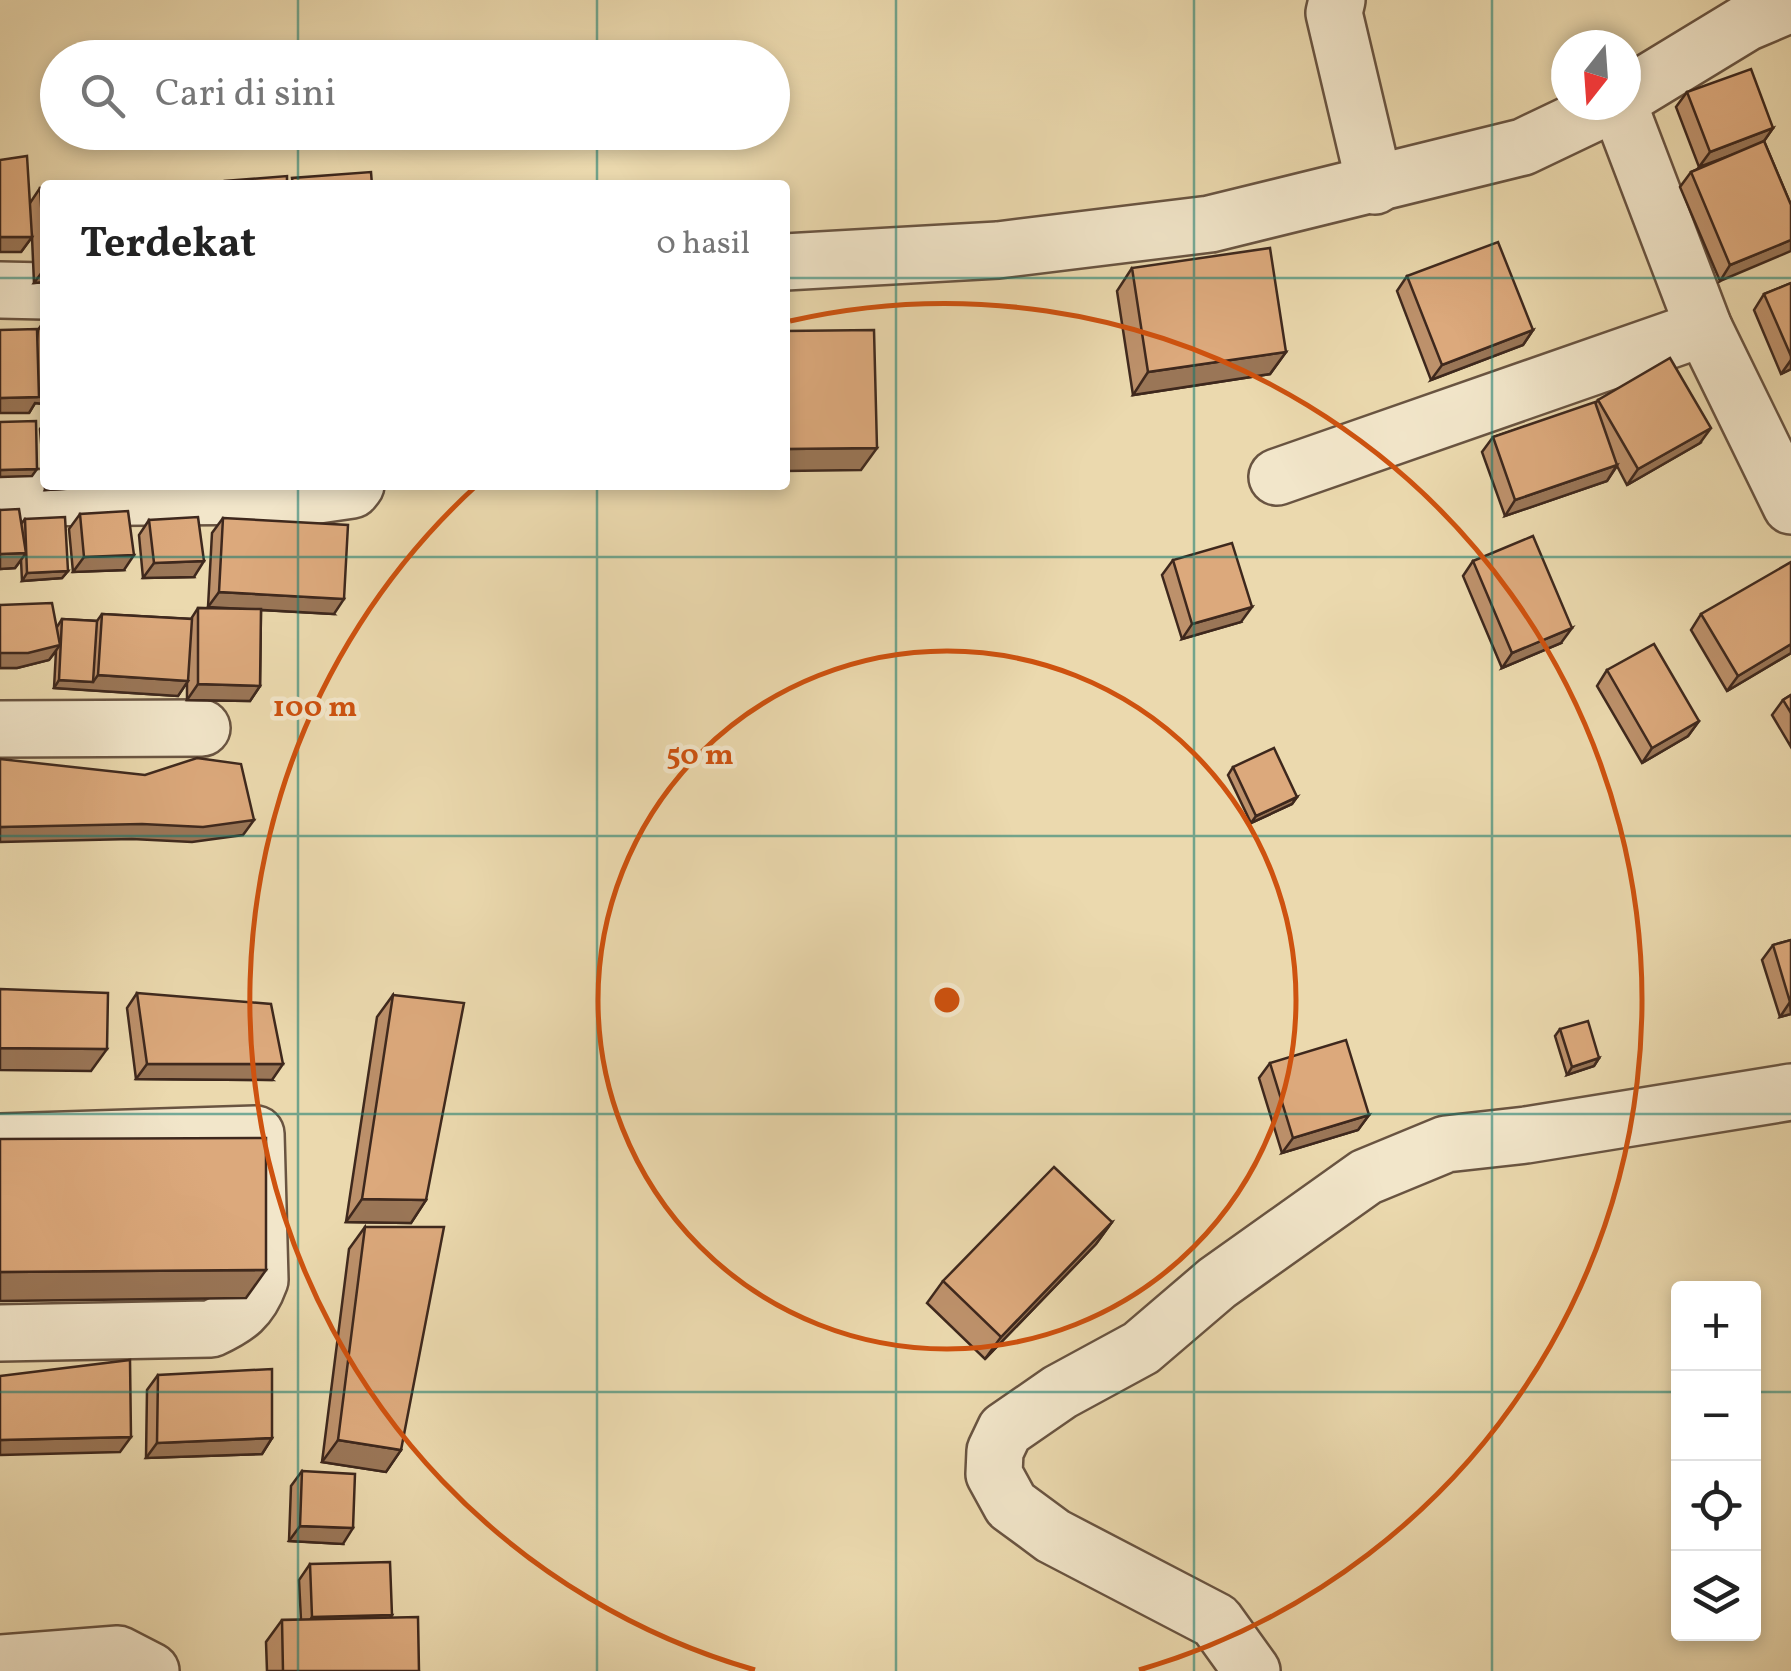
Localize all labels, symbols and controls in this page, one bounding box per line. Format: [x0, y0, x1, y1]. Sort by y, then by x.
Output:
north arrow [1551, 30, 1641, 120]
search box [40, 40, 790, 150]
icon: search [75, 68, 130, 123]
text: Cari di sini [155, 69, 336, 122]
text: Terdekat [80, 216, 256, 275]
text: 0 hasil [656, 223, 750, 267]
text: 100 m [273, 687, 357, 729]
text: 50 m [666, 735, 734, 777]
centre of rings [929, 982, 965, 1018]
map controls [1671, 1281, 1761, 1641]
button: + [1671, 1281, 1761, 1371]
button: − [1671, 1371, 1761, 1461]
button: locate [1671, 1461, 1761, 1551]
button: layers [1671, 1551, 1761, 1641]

